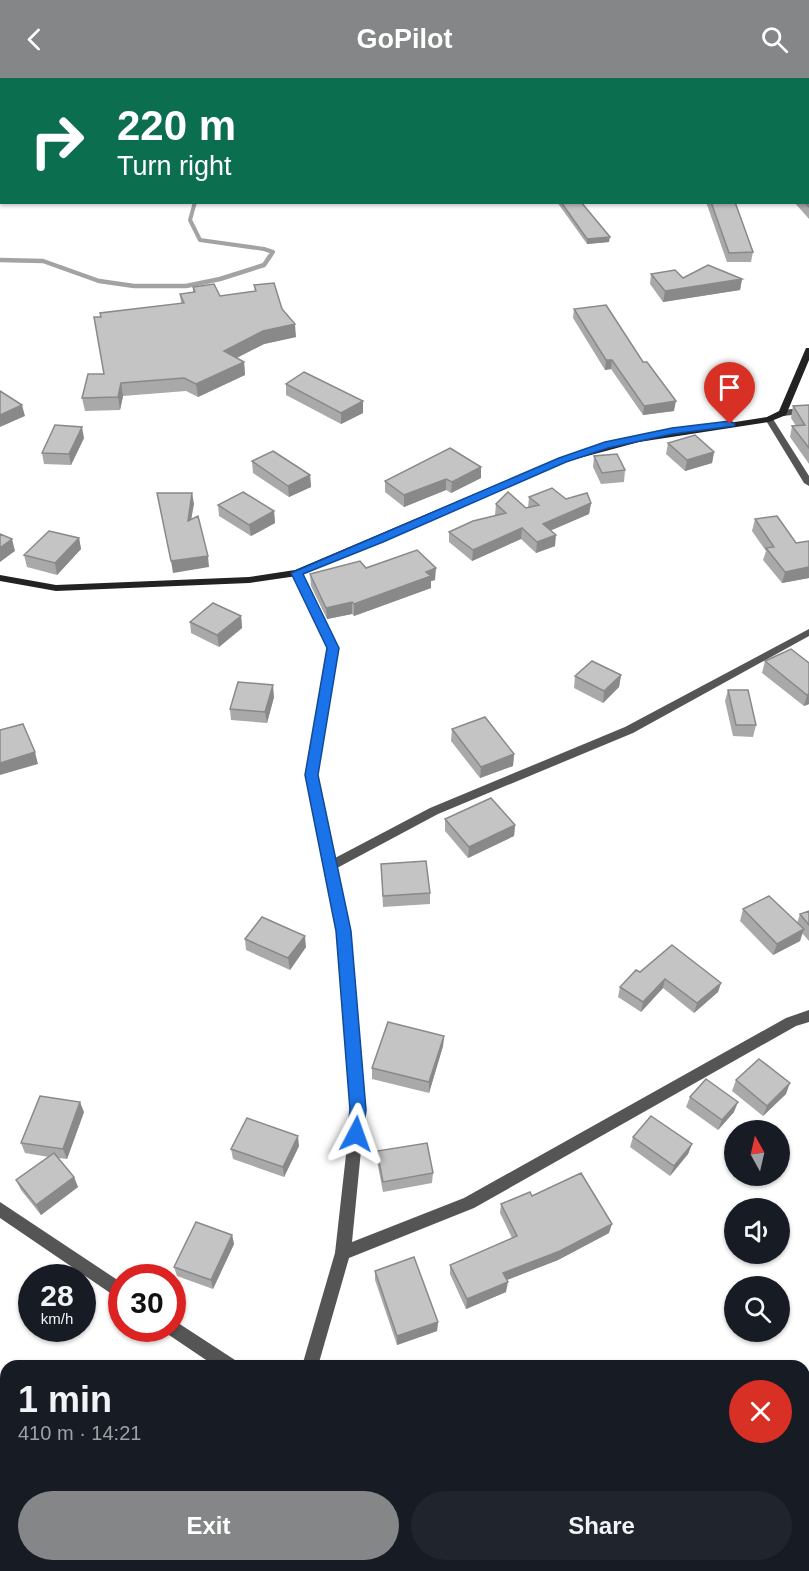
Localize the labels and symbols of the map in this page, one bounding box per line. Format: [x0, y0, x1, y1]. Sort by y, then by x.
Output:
pin [704, 362, 755, 424]
position arrow [324, 1102, 388, 1166]
north arrow [724, 1120, 790, 1186]
speed limit sign: 30 [108, 1264, 186, 1342]

